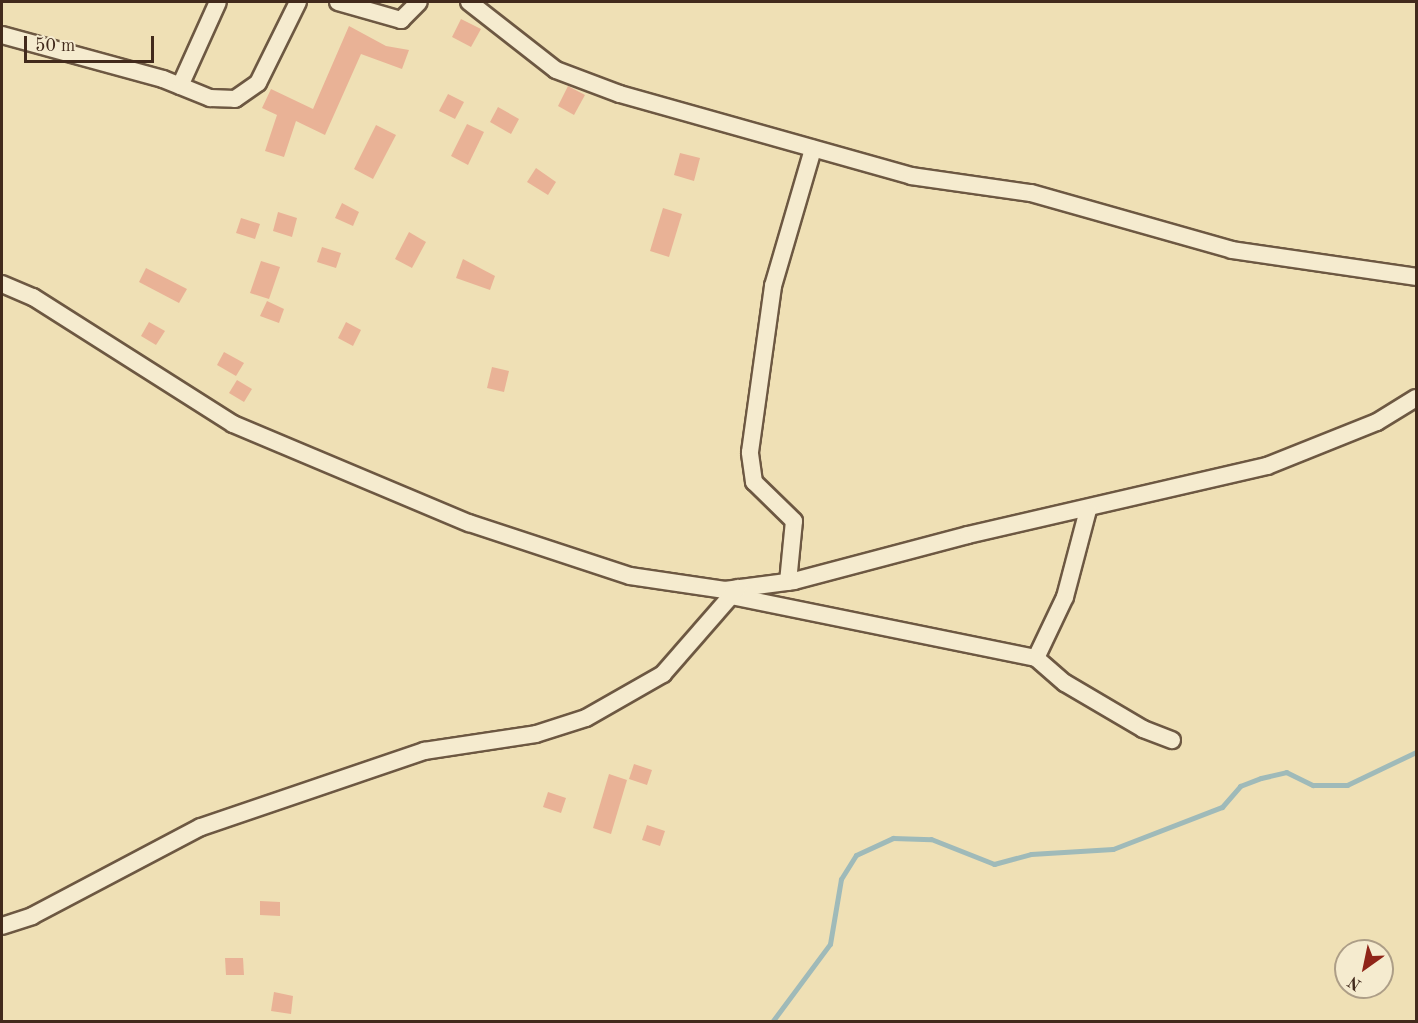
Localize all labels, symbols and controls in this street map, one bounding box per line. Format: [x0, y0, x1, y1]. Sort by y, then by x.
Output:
scale bar [27, 24, 158, 62]
text: 50 m [35, 37, 75, 55]
north arrow [1334, 939, 1394, 999]
text: N [1346, 972, 1365, 992]

